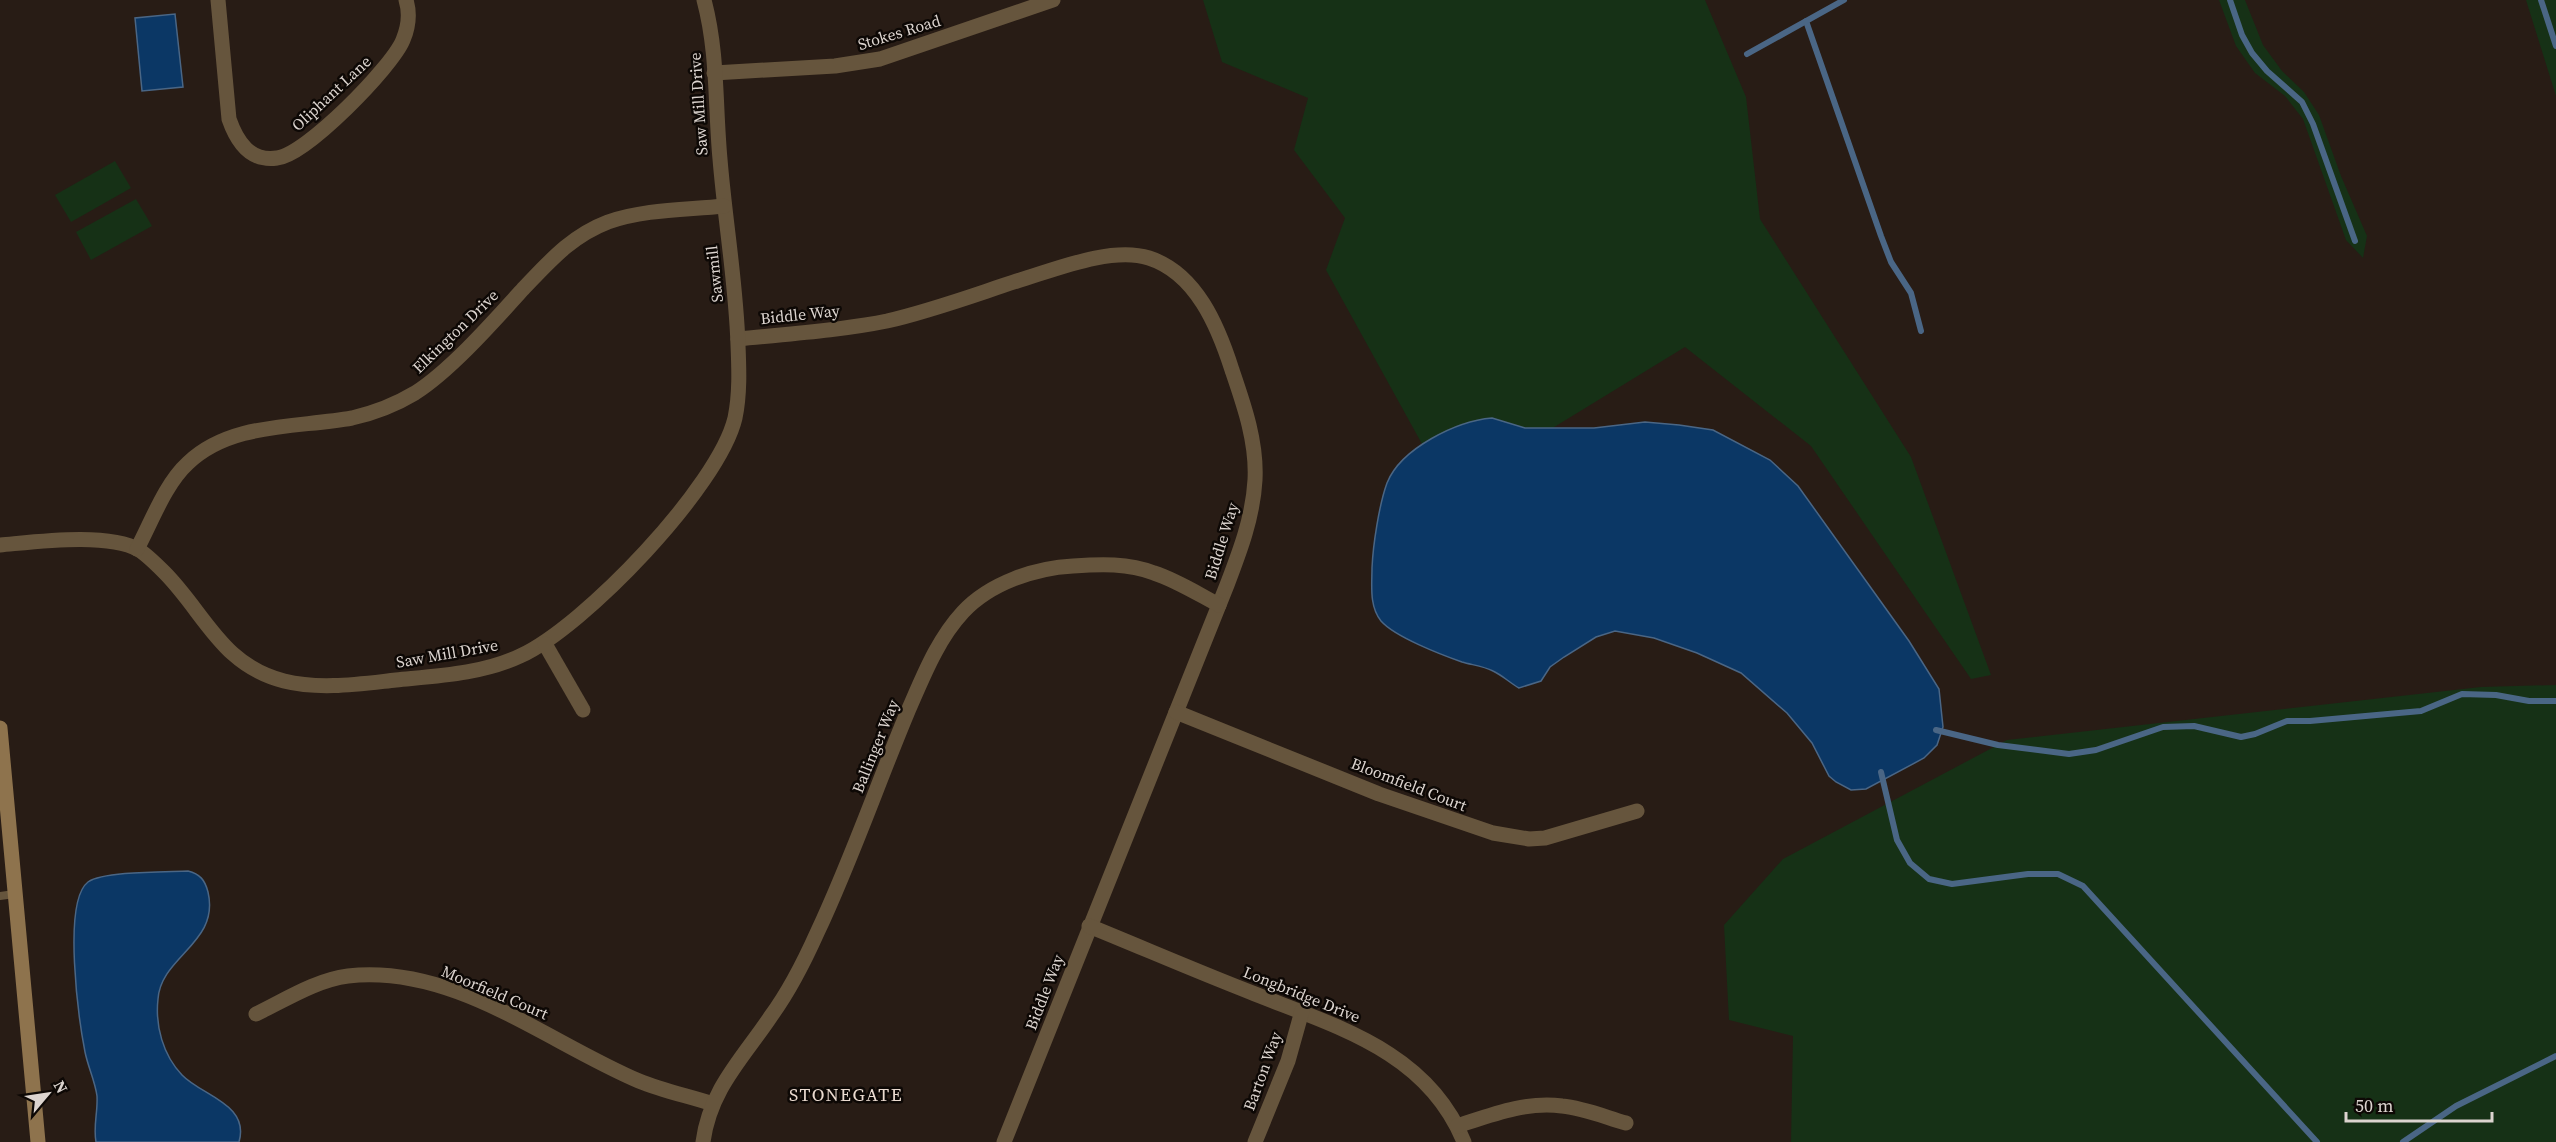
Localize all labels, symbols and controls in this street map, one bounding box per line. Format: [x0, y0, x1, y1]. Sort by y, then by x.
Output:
street label: Stokes Road [855, 9, 943, 55]
street label: Oliphant Lane [286, 50, 376, 136]
street label: Saw Mill Drive [683, 52, 713, 156]
street label: Sawmill [700, 244, 728, 303]
street label: Elkington Drive [407, 284, 503, 378]
street label: Biddle Way [759, 299, 842, 329]
street label: Biddle Way [1199, 499, 1243, 582]
street label: Saw Mill Drive [394, 633, 500, 673]
street label: Ballinger Way [846, 695, 904, 796]
street label: Bloomfield Court [1348, 752, 1471, 816]
street label: Biddle Way [1019, 950, 1069, 1033]
street label: Moorfield Court [438, 960, 553, 1025]
street label: Longbridge Drive [1240, 960, 1364, 1028]
street label: Barton Way [1238, 1028, 1287, 1114]
north arrow [18, 1064, 78, 1124]
text: N [49, 1076, 74, 1097]
district label: STONEGATE [789, 1082, 903, 1107]
scale bar [2346, 1085, 2492, 1123]
text: 50 m [2355, 1093, 2393, 1118]

